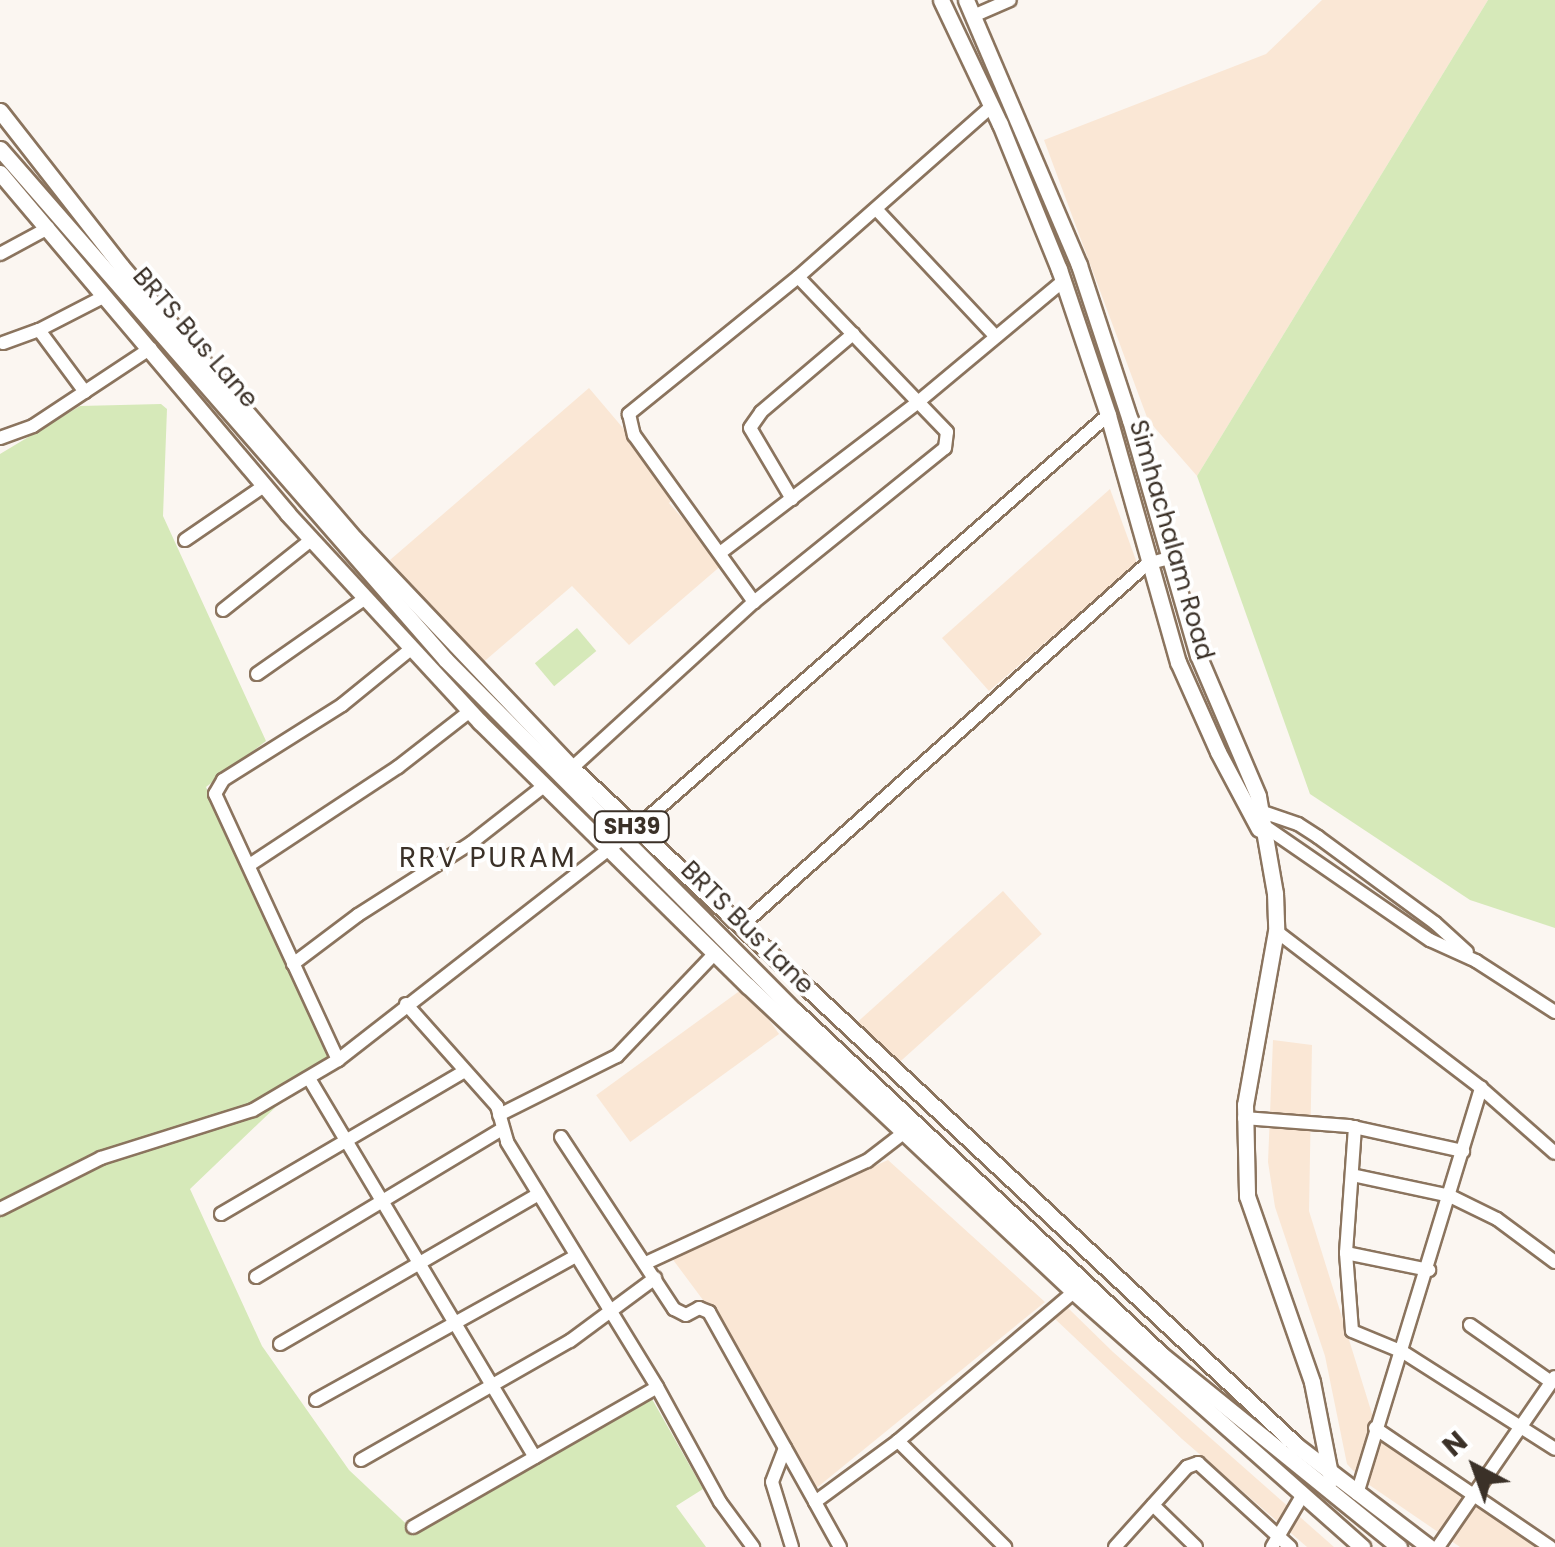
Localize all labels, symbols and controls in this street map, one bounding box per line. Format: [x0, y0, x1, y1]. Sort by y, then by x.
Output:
street label: BRTS Bus Lane [126, 262, 264, 414]
street label: Simhachalam Road [1122, 417, 1220, 663]
road number: SH39 [592, 810, 672, 844]
district label: RRV PURAM [399, 841, 577, 875]
street label: BRTS Bus Lane [674, 855, 820, 1001]
north arrow [1425, 1417, 1525, 1517]
text: N [1434, 1422, 1476, 1466]

